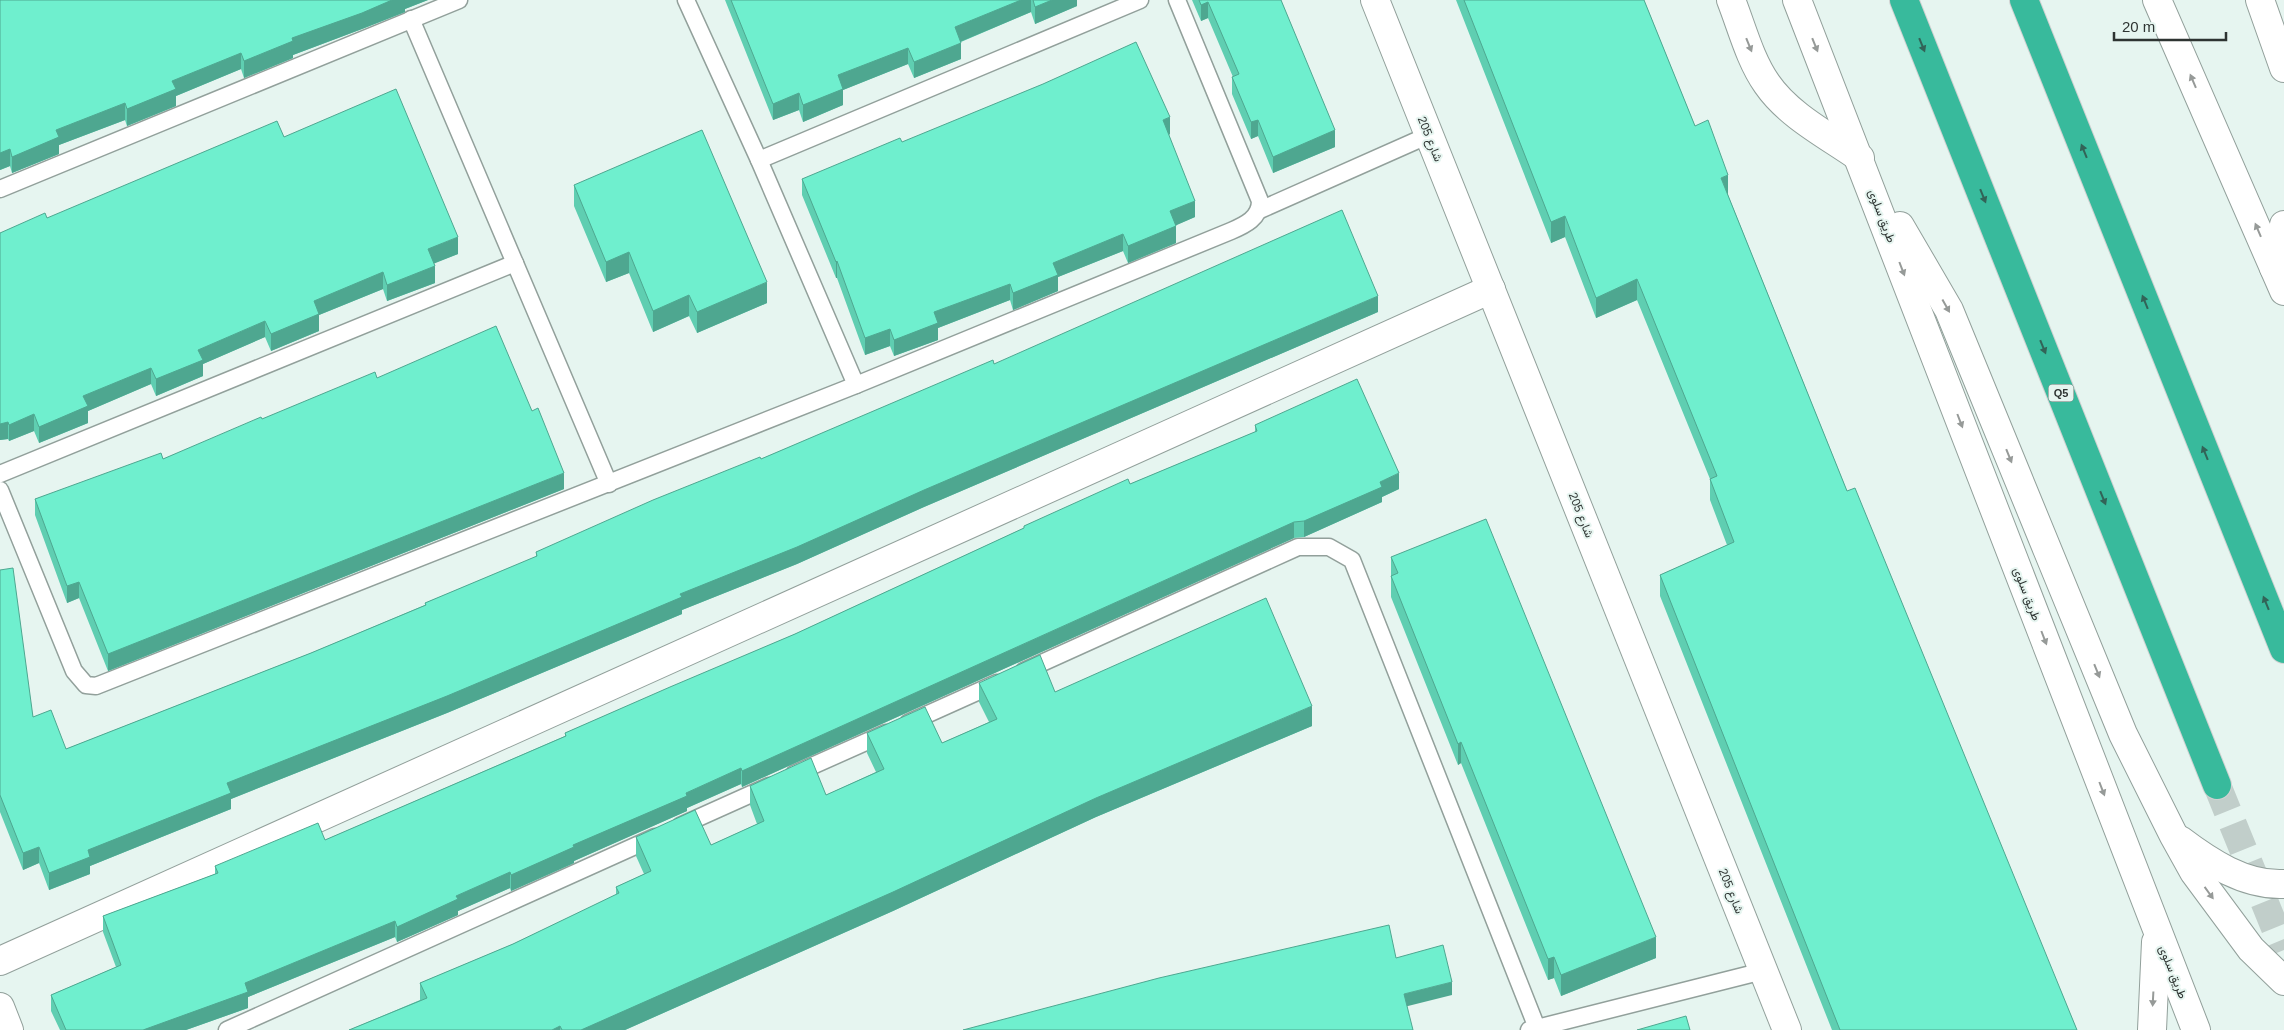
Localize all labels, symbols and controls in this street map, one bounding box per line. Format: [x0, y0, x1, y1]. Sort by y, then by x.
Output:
scale bar [2114, 10, 2226, 42]
text: 20 m [2122, 18, 2155, 35]
one-way arrow [1745, 38, 1753, 53]
one-way arrow [1812, 38, 1820, 52]
one-way arrow [1919, 38, 1927, 52]
one-way arrow [2188, 74, 2196, 88]
street label: شارع 205 [1413, 114, 1445, 164]
one-way arrow [2080, 143, 2088, 158]
street label: طريق سلوى [1865, 187, 1899, 245]
one-way arrow [1979, 189, 1987, 203]
one-way arrow [2253, 223, 2261, 238]
one-way arrow [1898, 262, 1906, 277]
one-way arrow [2140, 295, 2148, 309]
one-way arrow [1942, 299, 1951, 312]
one-way arrow [2039, 340, 2047, 354]
road number: Q5 [2048, 384, 2074, 402]
one-way arrow [1957, 413, 1965, 428]
one-way arrow [2201, 445, 2209, 460]
one-way arrow [2005, 449, 2013, 464]
street label: شارع 205 [1564, 490, 1596, 540]
one-way arrow [2099, 491, 2107, 505]
street label: طريق سلوى [2010, 565, 2044, 623]
one-way arrow [2262, 595, 2270, 610]
one-way arrow [2040, 631, 2048, 645]
one-way arrow [2093, 664, 2101, 679]
one-way arrow [2099, 782, 2106, 797]
street label: شارع 205 [1714, 866, 1746, 916]
one-way arrow [2204, 886, 2214, 900]
street label: طريق سلوى [2155, 943, 2190, 1001]
one-way arrow [2149, 991, 2157, 1007]

